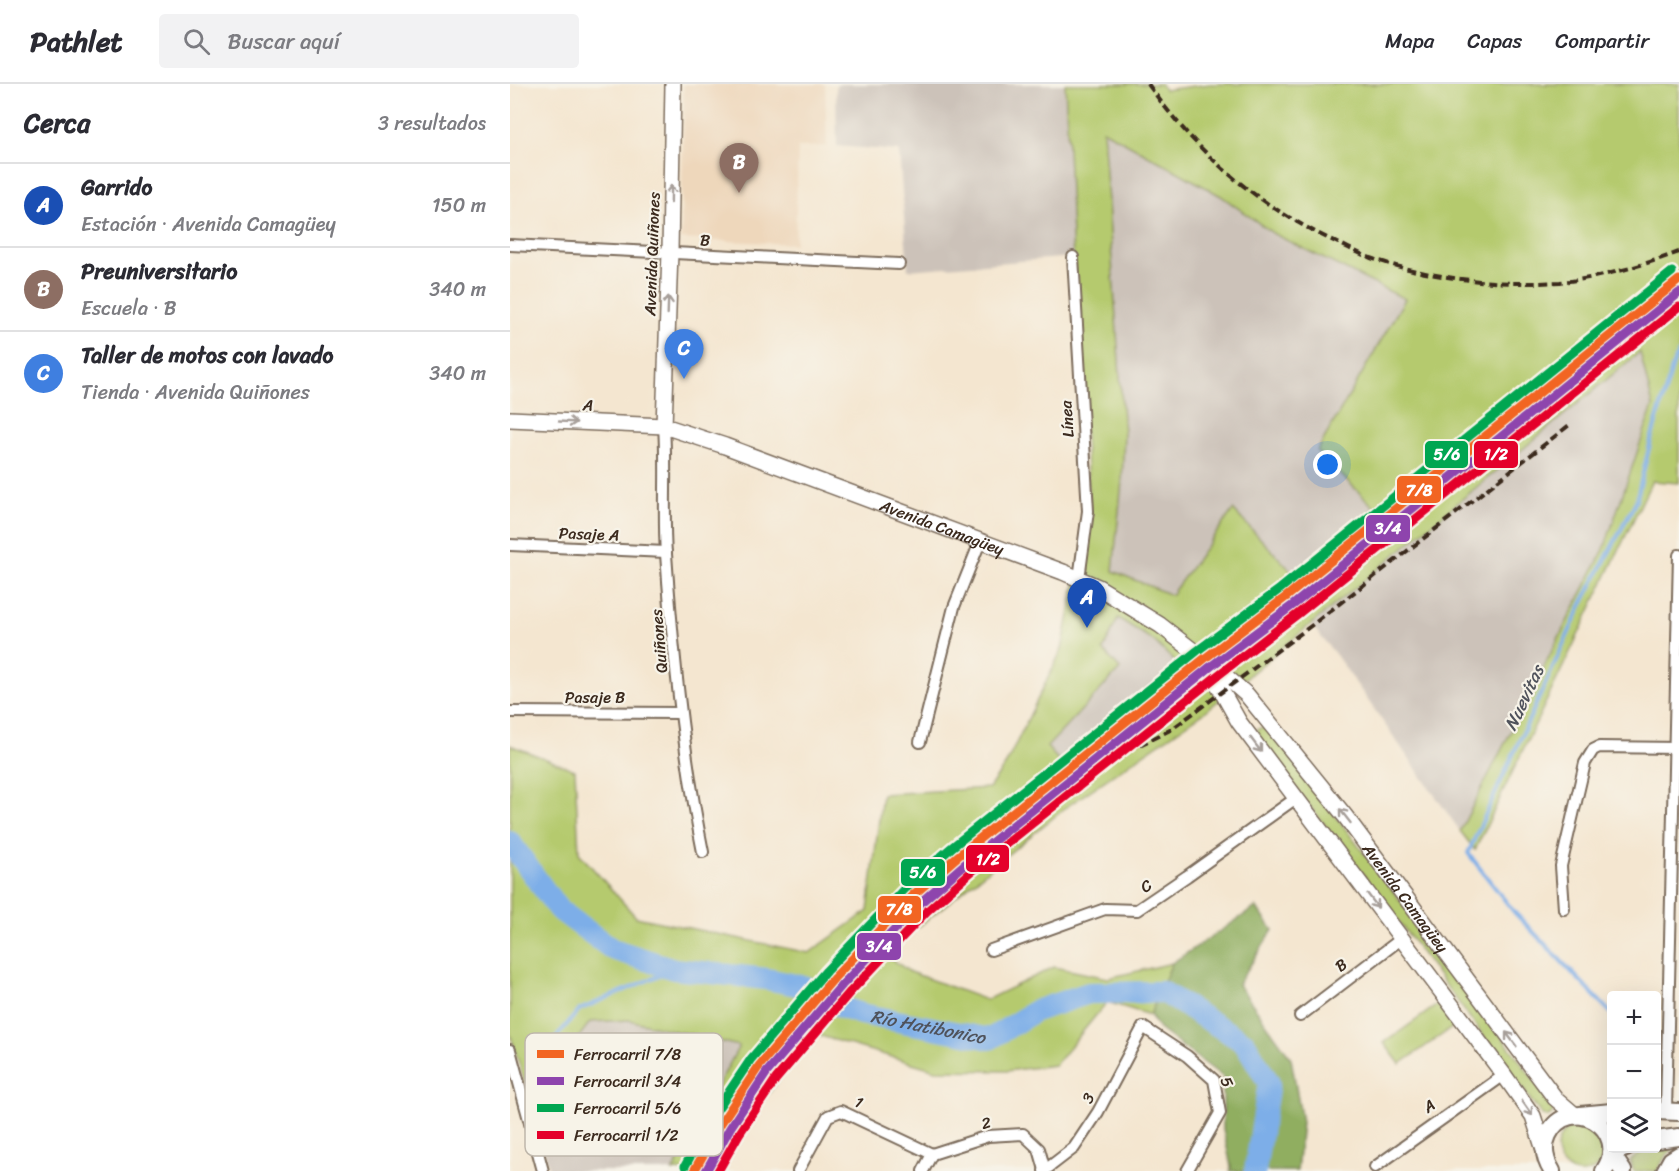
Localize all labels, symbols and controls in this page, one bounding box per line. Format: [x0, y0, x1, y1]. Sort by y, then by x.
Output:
search box [159, 14, 579, 68]
text: Pathlet [30, 17, 123, 66]
text: Buscar aquí [228, 22, 340, 61]
text: Mapa [1385, 22, 1434, 60]
text: Capas [1467, 22, 1522, 60]
text: Compartir [1555, 22, 1649, 60]
icon: search [180, 25, 213, 58]
text: Cerca [24, 100, 90, 146]
text: 3 resultados [378, 106, 486, 141]
pin: B [720, 144, 758, 193]
text: Garrido [81, 168, 152, 207]
one-way arrow [666, 184, 677, 204]
text: A [37, 188, 50, 223]
text: 150 m [432, 188, 486, 223]
street label: Avenida Quiñones [635, 191, 669, 317]
text: Estación · Avenida Camagüey [81, 207, 336, 242]
street label: B [699, 225, 711, 255]
text: Preuniversitario [81, 252, 237, 291]
text: B [37, 272, 50, 307]
text: 340 m [429, 272, 486, 307]
text: Escuela · B [81, 291, 176, 326]
one-way arrow [663, 295, 674, 315]
pin: C [664, 330, 704, 379]
text: Taller de motos con lavado [81, 336, 333, 375]
text: C [37, 356, 50, 391]
text: 340 m [429, 356, 486, 391]
text: Tienda · Avenida Quiñones [81, 375, 310, 410]
street label: A [581, 390, 594, 420]
street label: Línea [1051, 399, 1083, 438]
one-way arrow [558, 416, 578, 427]
line badge: 5/6 [1424, 440, 1469, 469]
text: 5/6 [1434, 440, 1460, 469]
line badge: 1/2 [1473, 440, 1519, 469]
text: 1/2 [1484, 440, 1509, 469]
your location [1313, 450, 1342, 479]
line badge: 7/8 [1396, 475, 1442, 504]
text: 7/8 [1406, 476, 1433, 505]
street label: Avenida Camagüey [875, 490, 1009, 564]
line badge: 3/4 [1365, 514, 1411, 543]
text: 3/4 [1374, 514, 1401, 543]
street label: Pasaje A [558, 518, 620, 550]
pin: A [1068, 578, 1106, 628]
street label: Quiñones [642, 607, 676, 674]
water label: Nuevitas [1495, 658, 1554, 736]
street label: Pasaje B [565, 683, 625, 712]
one-way arrow [1250, 737, 1263, 753]
one-way arrow [1338, 808, 1351, 824]
street label: Avenida Camagüey [1354, 836, 1457, 959]
line badge: 1/2 [965, 844, 1010, 873]
text: 1/2 [976, 845, 1001, 874]
line badge: 5/6 [900, 858, 946, 887]
text: 5/6 [910, 858, 936, 887]
street label: C [1134, 871, 1158, 901]
one-way arrow [1367, 893, 1379, 909]
line badge: 7/8 [877, 895, 922, 924]
text: 7/8 [886, 895, 913, 924]
line badge: 3/4 [856, 932, 902, 961]
text: 3/4 [865, 932, 892, 961]
street label: B [1328, 950, 1354, 980]
map controls [1607, 991, 1661, 1153]
button: + [1607, 991, 1661, 1045]
water label: Río Hatibonico [868, 1000, 989, 1054]
one-way arrow [1505, 1032, 1518, 1048]
legend [525, 1033, 723, 1156]
text: Ferrocarril 7/8 [574, 1040, 682, 1069]
button: − [1607, 1045, 1661, 1099]
text: Ferrocarril 3/4 [574, 1067, 681, 1096]
street label: 5 [1212, 1072, 1242, 1092]
street label: 1 [850, 1087, 869, 1117]
street label: 3 [1073, 1087, 1103, 1109]
street label: A [1415, 1091, 1442, 1121]
text: Ferrocarril 5/6 [574, 1094, 681, 1123]
button: layers [1607, 1099, 1661, 1153]
one-way arrow [1521, 1100, 1534, 1116]
street label: 2 [978, 1108, 994, 1138]
text: Ferrocarril 1/2 [574, 1121, 679, 1150]

